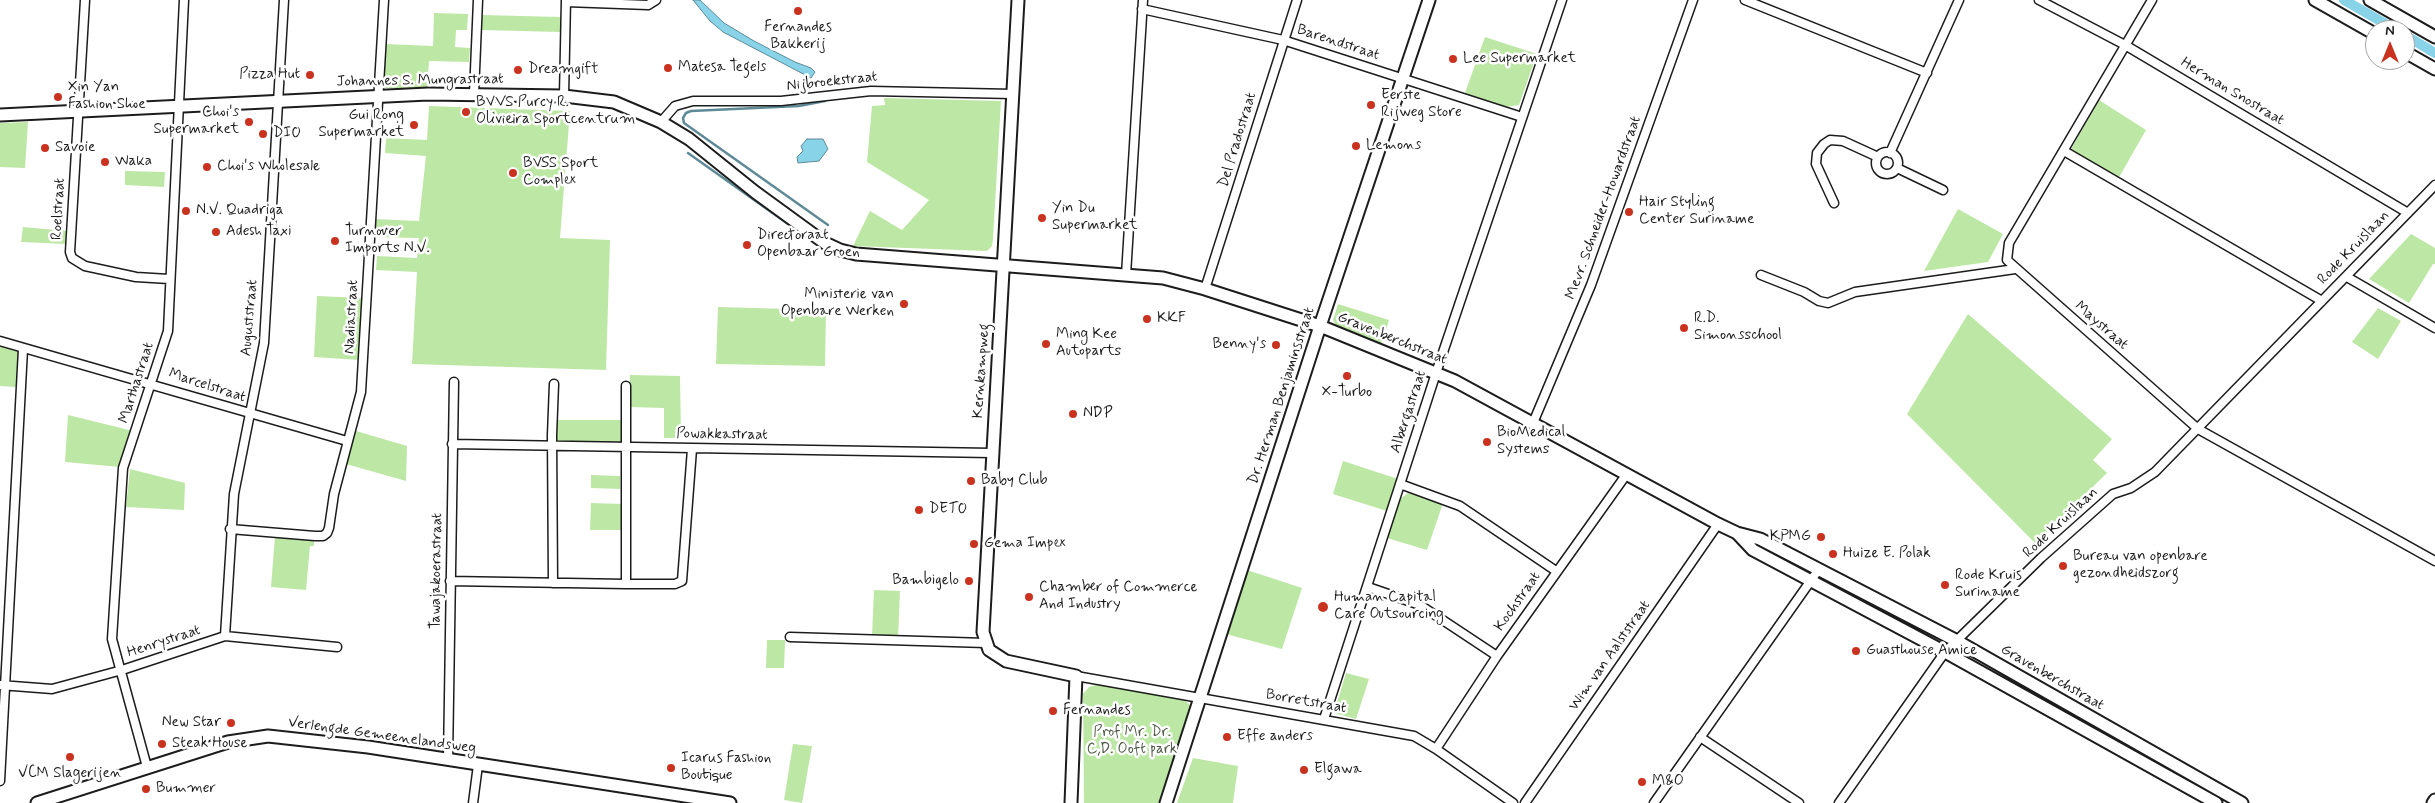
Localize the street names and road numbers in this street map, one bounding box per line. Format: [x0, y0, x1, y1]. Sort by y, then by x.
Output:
street label: Barendstraat [1295, 21, 1381, 65]
street label: Herman Snostraat [2177, 54, 2287, 130]
street label: Nijbroekstraat [786, 68, 878, 96]
street label: Johannes S. Mungrastraat [336, 71, 504, 91]
street label: Del Pradostraat [1215, 90, 1261, 190]
street label: Mevr. Schneider-Howardstraat [1562, 114, 1646, 302]
street label: Roelstraat [48, 177, 70, 241]
street label: Rode Kruislaan [2314, 207, 2394, 289]
street label: Auguststraat [238, 279, 262, 357]
street label: Nadiastraat [341, 279, 363, 355]
street label: Maystraat [2070, 298, 2132, 354]
street label: Dr. Herman Benjaminsstraat [1245, 305, 1319, 487]
street label: Gravenberchstraat [1335, 309, 1449, 369]
street label: Kernkampweg [970, 323, 994, 419]
street label: Marthastraat [115, 340, 159, 426]
street label: Marcelstraat [166, 365, 248, 407]
street label: Albergastraat [1387, 368, 1431, 456]
street label: Powakkastraat [676, 425, 768, 445]
street label: Rode Kruislaan [2020, 484, 2102, 562]
street label: Tawajakoerastraat [427, 513, 447, 629]
street label: Kochstraat [1491, 569, 1545, 635]
street label: Wim van Aalststraat [1565, 597, 1655, 715]
street label: Henrystraat [125, 622, 203, 662]
street label: Gravenberchstraat [1997, 641, 2107, 715]
street label: Borretstraat [1264, 686, 1348, 718]
street label: Verlengde Gemeenelandsweg [287, 714, 477, 758]

